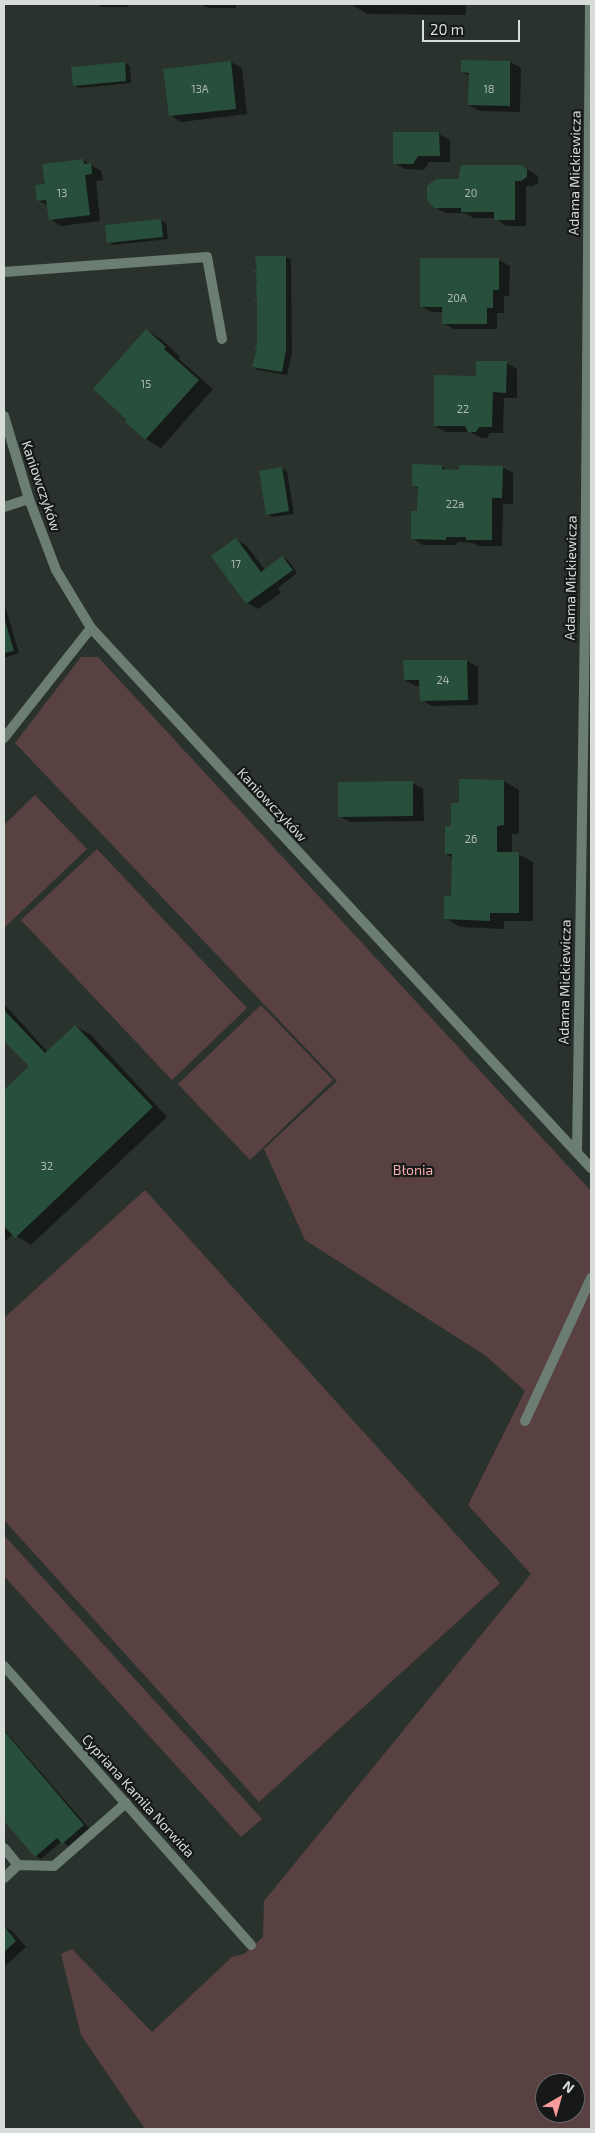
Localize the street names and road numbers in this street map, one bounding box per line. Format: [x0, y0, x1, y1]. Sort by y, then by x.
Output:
street label: Adama Mickiewicza [566, 110, 584, 236]
street label: Kaniowczyków [18, 438, 64, 534]
street label: Adama Mickiewicza [562, 515, 580, 641]
street label: Kaniowczyków [234, 765, 310, 845]
street label: Adama Mickiewicza [556, 919, 574, 1045]
street label: Cypriana Kamila Norwida [78, 1731, 198, 1861]

